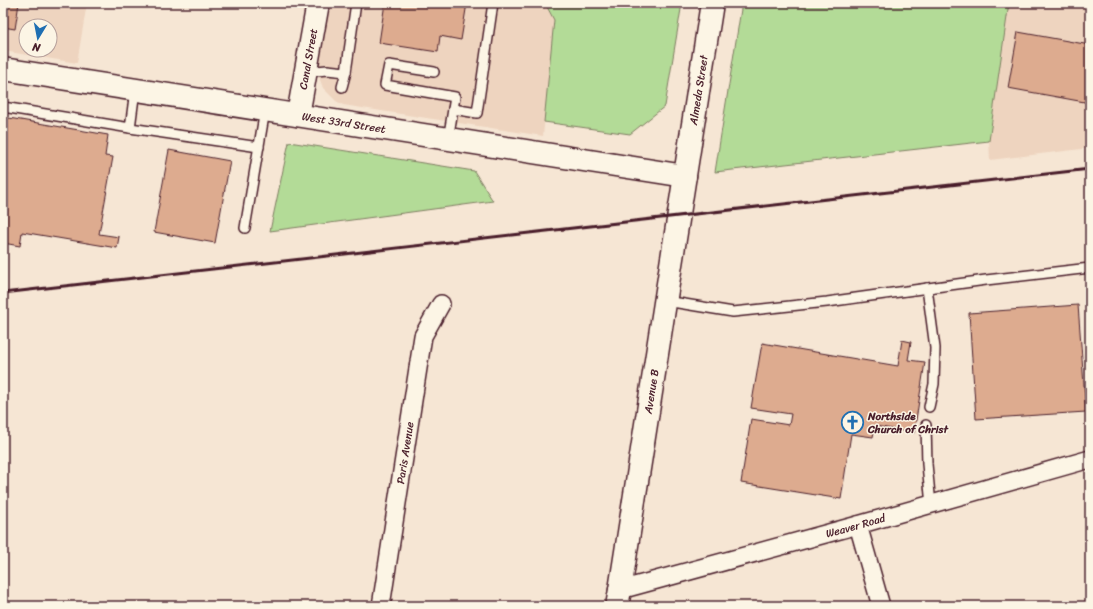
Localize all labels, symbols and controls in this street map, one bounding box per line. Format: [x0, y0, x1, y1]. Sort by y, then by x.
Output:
north arrow [18, 18, 58, 58]
street label: Canal Street [294, 27, 323, 91]
text: N [31, 37, 43, 58]
street label: Almeda Street [684, 53, 714, 127]
street label: West 33rd Street [301, 107, 387, 139]
street label: Avenue B [639, 368, 664, 416]
place label: Northside Church of Christ [867, 407, 950, 439]
church icon: Northside Church of Christ [840, 409, 866, 435]
street label: Paris Avenue [391, 420, 420, 485]
street label: Weaver Road [824, 508, 889, 543]

